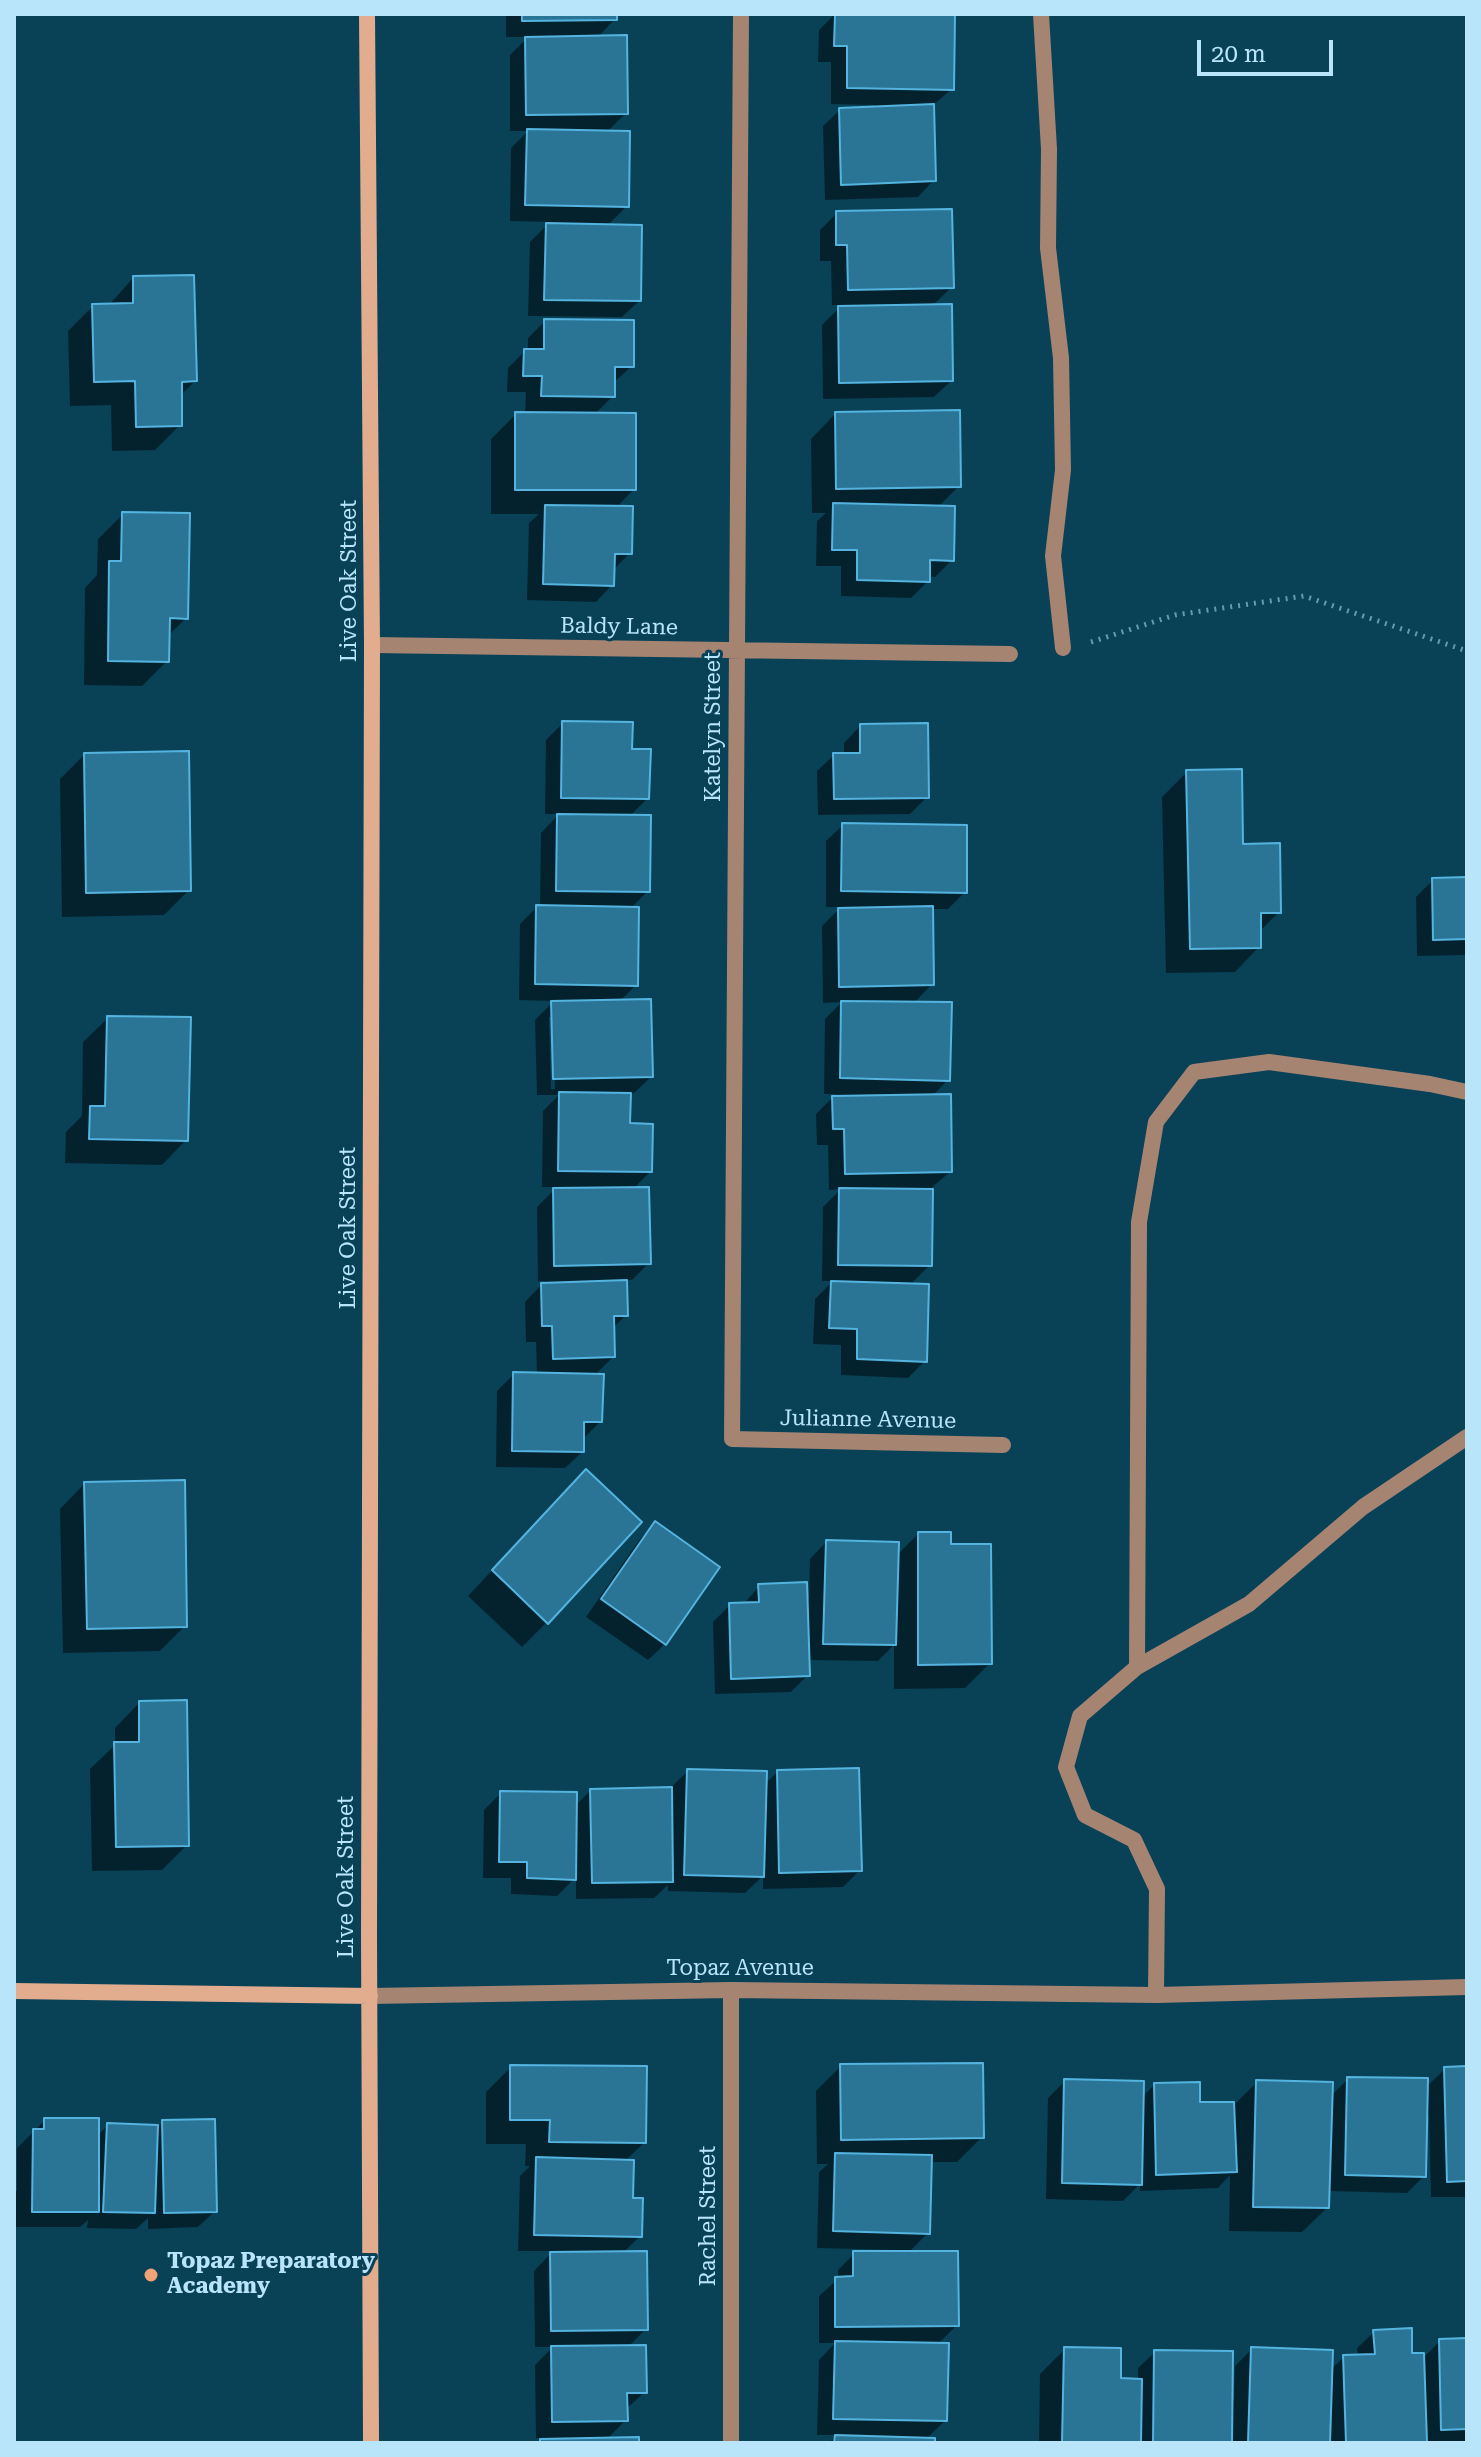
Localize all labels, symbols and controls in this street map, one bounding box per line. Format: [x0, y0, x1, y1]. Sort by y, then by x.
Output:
scale bar [1201, 24, 1337, 74]
text: 20 m [1211, 40, 1266, 68]
street label: Live Oak Street [337, 500, 363, 662]
street label: Baldy Lane [560, 613, 678, 641]
street label: Katelyn Street [701, 652, 727, 802]
street label: Live Oak Street [336, 1147, 362, 1309]
street label: Julianne Avenue [780, 1405, 956, 1435]
street label: Live Oak Street [334, 1796, 360, 1958]
street label: Topaz Avenue [666, 1956, 814, 1982]
street label: Rachel Street [696, 2146, 722, 2286]
place label: Topaz Preparatory Academy [167, 2249, 375, 2300]
marker: Topaz Preparatory Academy [142, 2266, 160, 2284]

